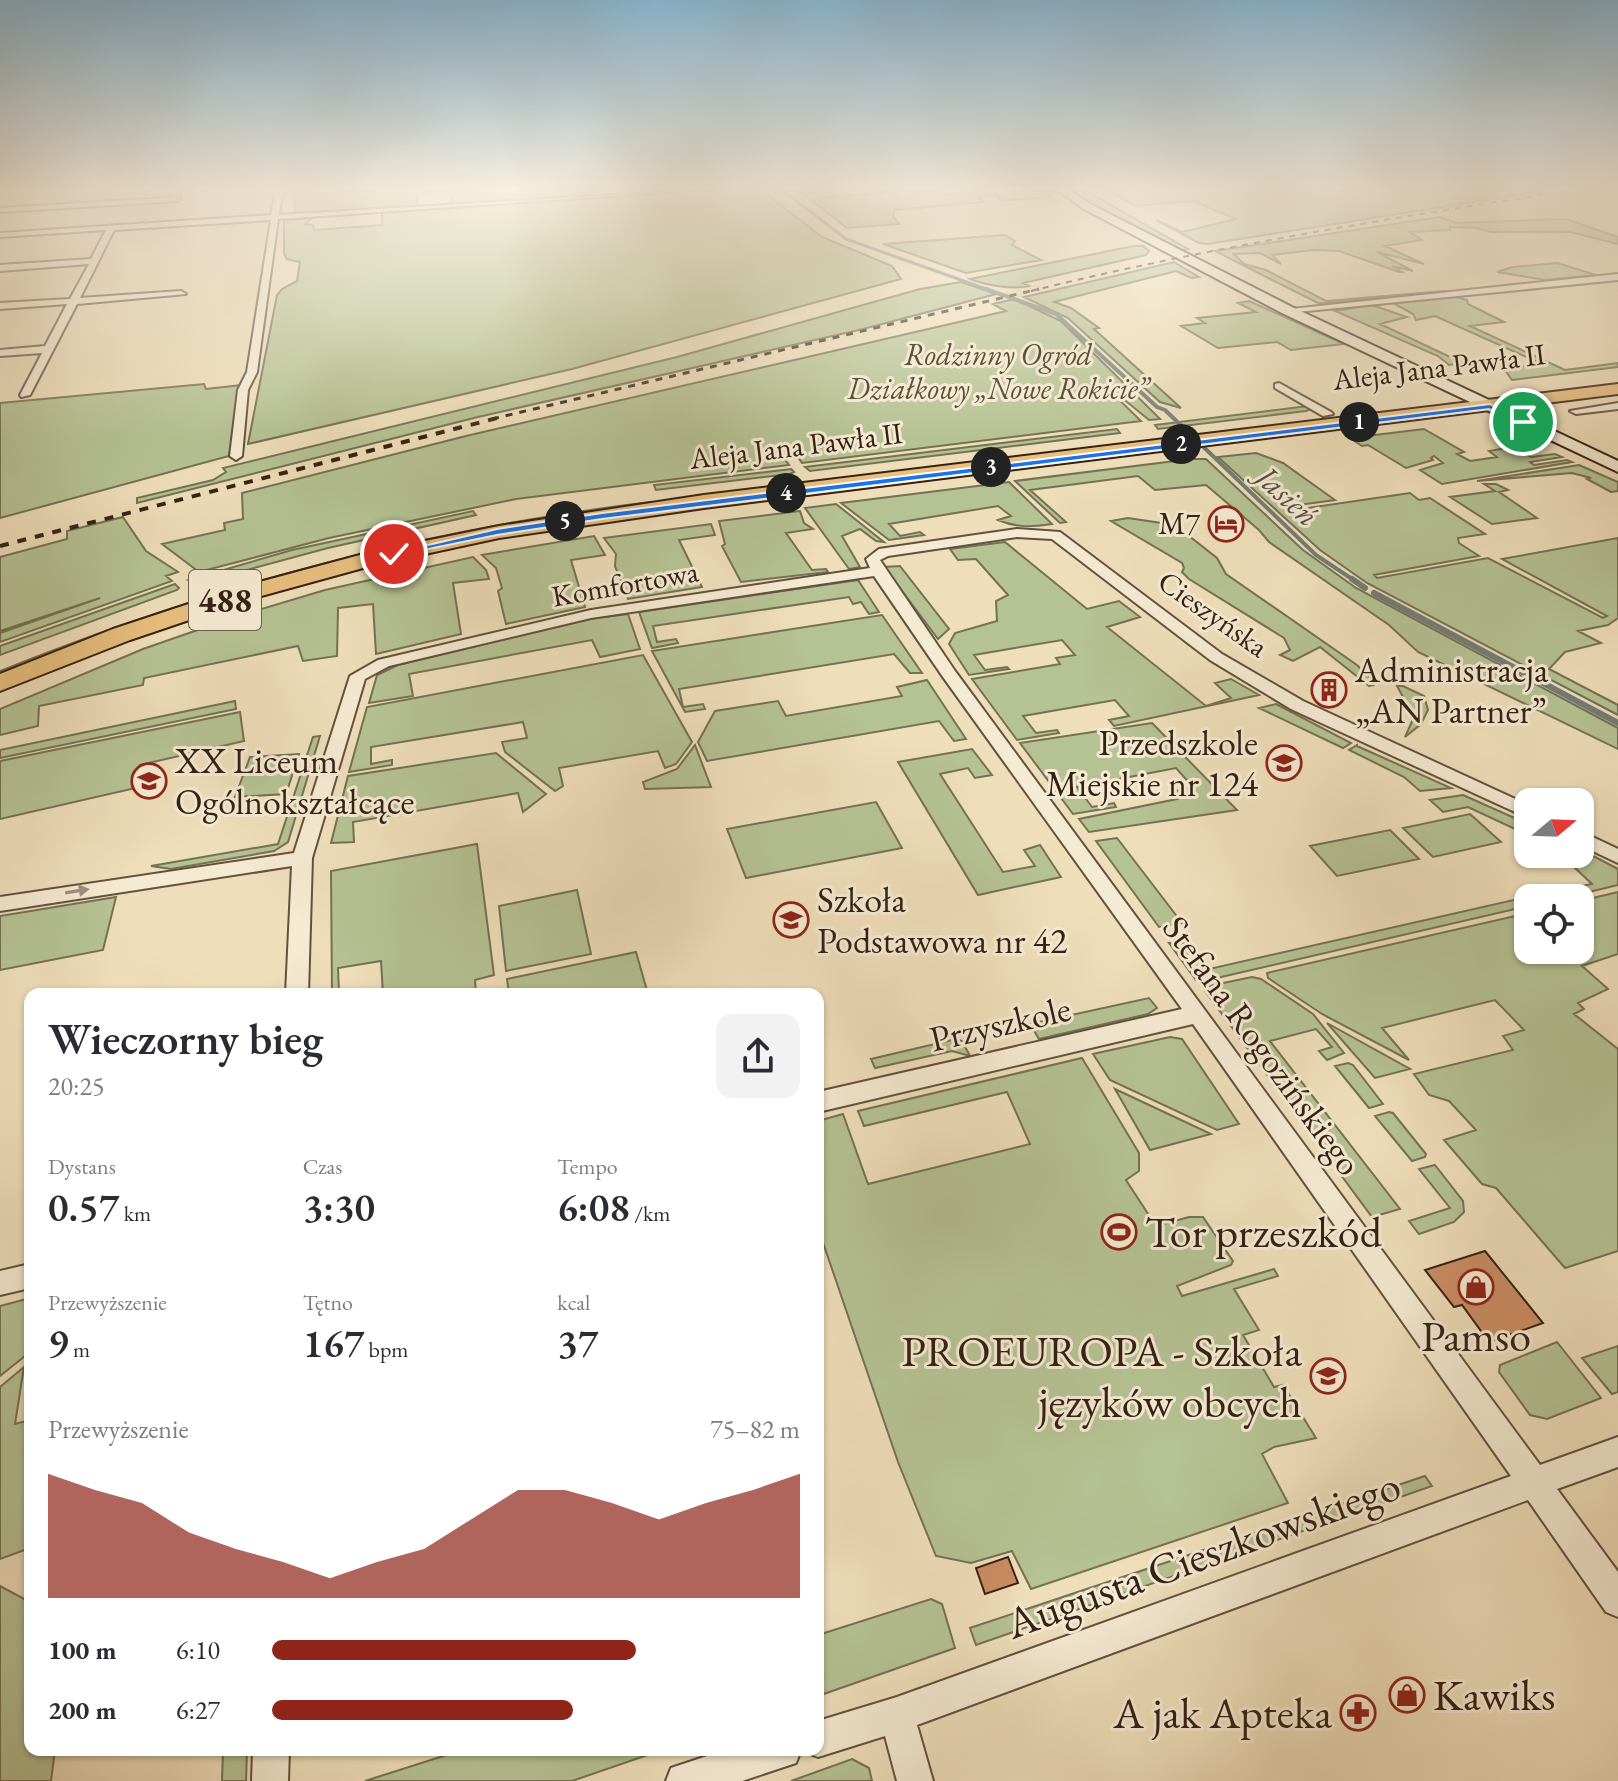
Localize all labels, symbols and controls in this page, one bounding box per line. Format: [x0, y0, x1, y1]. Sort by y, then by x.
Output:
street label: Aleja Jana Pawła II [1329, 334, 1548, 399]
park label: Rodzinny Ogród Działkowy „Nowe Rokicie” [846, 335, 1152, 408]
pin [1489, 388, 1557, 456]
icon: arrive [1501, 400, 1545, 444]
pin: 1 [1339, 402, 1379, 442]
text: 1 [1353, 407, 1365, 436]
street label: Aleja Jana Pawła II [686, 413, 905, 478]
pin: 2 [1161, 424, 1201, 464]
text: 2 [1175, 429, 1187, 458]
pin: 3 [971, 447, 1011, 487]
text: 3 [985, 452, 997, 481]
water label: Jasień [1244, 453, 1328, 535]
pin: 4 [766, 473, 806, 513]
text: 4 [780, 478, 792, 507]
pin: 5 [545, 501, 585, 541]
place label: M7 [1159, 504, 1201, 543]
hotel icon: M7 [1207, 505, 1245, 543]
text: 5 [559, 506, 571, 535]
pin [360, 520, 428, 588]
icon: check [372, 532, 416, 576]
street label: Komfortowa [549, 551, 701, 616]
street label: Cieszyńska [1150, 561, 1276, 666]
road number: 488 [189, 570, 261, 630]
place label: Administracja „AN Partner” [1354, 646, 1549, 734]
building icon: Administracja „AN Partner” [1310, 671, 1348, 709]
place label: Przedszkole Miejskie nr 124 [1046, 719, 1259, 807]
place label: XX Liceum Ogólnokształcące [174, 737, 415, 825]
school or university icon: Przedszkole Miejskie nr 124 [1265, 744, 1303, 782]
school or university icon: XX Liceum Ogólnokształcące [130, 762, 168, 800]
north arrow [1514, 788, 1594, 868]
map controls [1514, 788, 1594, 964]
place label: Szkoła Podstawowa nr 42 [817, 876, 1067, 964]
button: locate [1514, 884, 1594, 964]
one-way arrow [65, 885, 90, 897]
school or university icon: Szkoła Podstawowa nr 42 [772, 901, 810, 939]
street label: Stefana Rogozińskiego [1152, 906, 1373, 1185]
street label: Przyszkole [925, 984, 1075, 1063]
text: Wieczorny bieg [48, 1010, 323, 1067]
button: share [716, 1014, 800, 1098]
text: 20:25 [48, 1069, 104, 1103]
text: Dystans [48, 1152, 116, 1181]
text: Czas [303, 1152, 342, 1181]
text: Tempo [557, 1152, 618, 1181]
text: 0.57 [48, 1181, 119, 1233]
text: 3:30 [303, 1181, 375, 1233]
text: 6:08 [557, 1181, 630, 1233]
text: km [119, 1199, 151, 1228]
text: /km [630, 1199, 670, 1228]
place label: Tor przeszkód [1145, 1203, 1383, 1260]
sports icon: Tor przeszkód [1100, 1213, 1138, 1251]
shop icon: Pamso [1457, 1268, 1495, 1306]
text: Przewyższenie [48, 1288, 167, 1317]
text: Tętno [303, 1288, 353, 1317]
text: kcal [557, 1288, 590, 1317]
place label: Pamso [1421, 1307, 1531, 1364]
text: 9 [48, 1317, 69, 1369]
text: 167 [303, 1317, 364, 1369]
text: 37 [557, 1317, 598, 1369]
place label: PROEUROPA - Szkoła języków obcych [901, 1322, 1302, 1430]
text: m [69, 1335, 90, 1364]
text: bpm [364, 1335, 408, 1364]
school or university icon: PROEUROPA - Szkoła języków obcych [1309, 1357, 1347, 1395]
text: Przewyższenie [48, 1412, 189, 1446]
text: 75–82 m [710, 1412, 800, 1446]
street label: Augusta Cieszkowskiego [997, 1456, 1408, 1652]
text: 100 m [48, 1633, 116, 1667]
text: 6:10 [176, 1633, 220, 1667]
place label: Kawiks [1433, 1666, 1555, 1723]
shop icon: Kawiks [1388, 1676, 1426, 1714]
place label: A jak Apteka [1112, 1684, 1332, 1741]
text: 200 m [48, 1693, 116, 1727]
text: 6:27 [176, 1693, 220, 1727]
pharmacy icon: A jak Apteka [1339, 1694, 1377, 1732]

